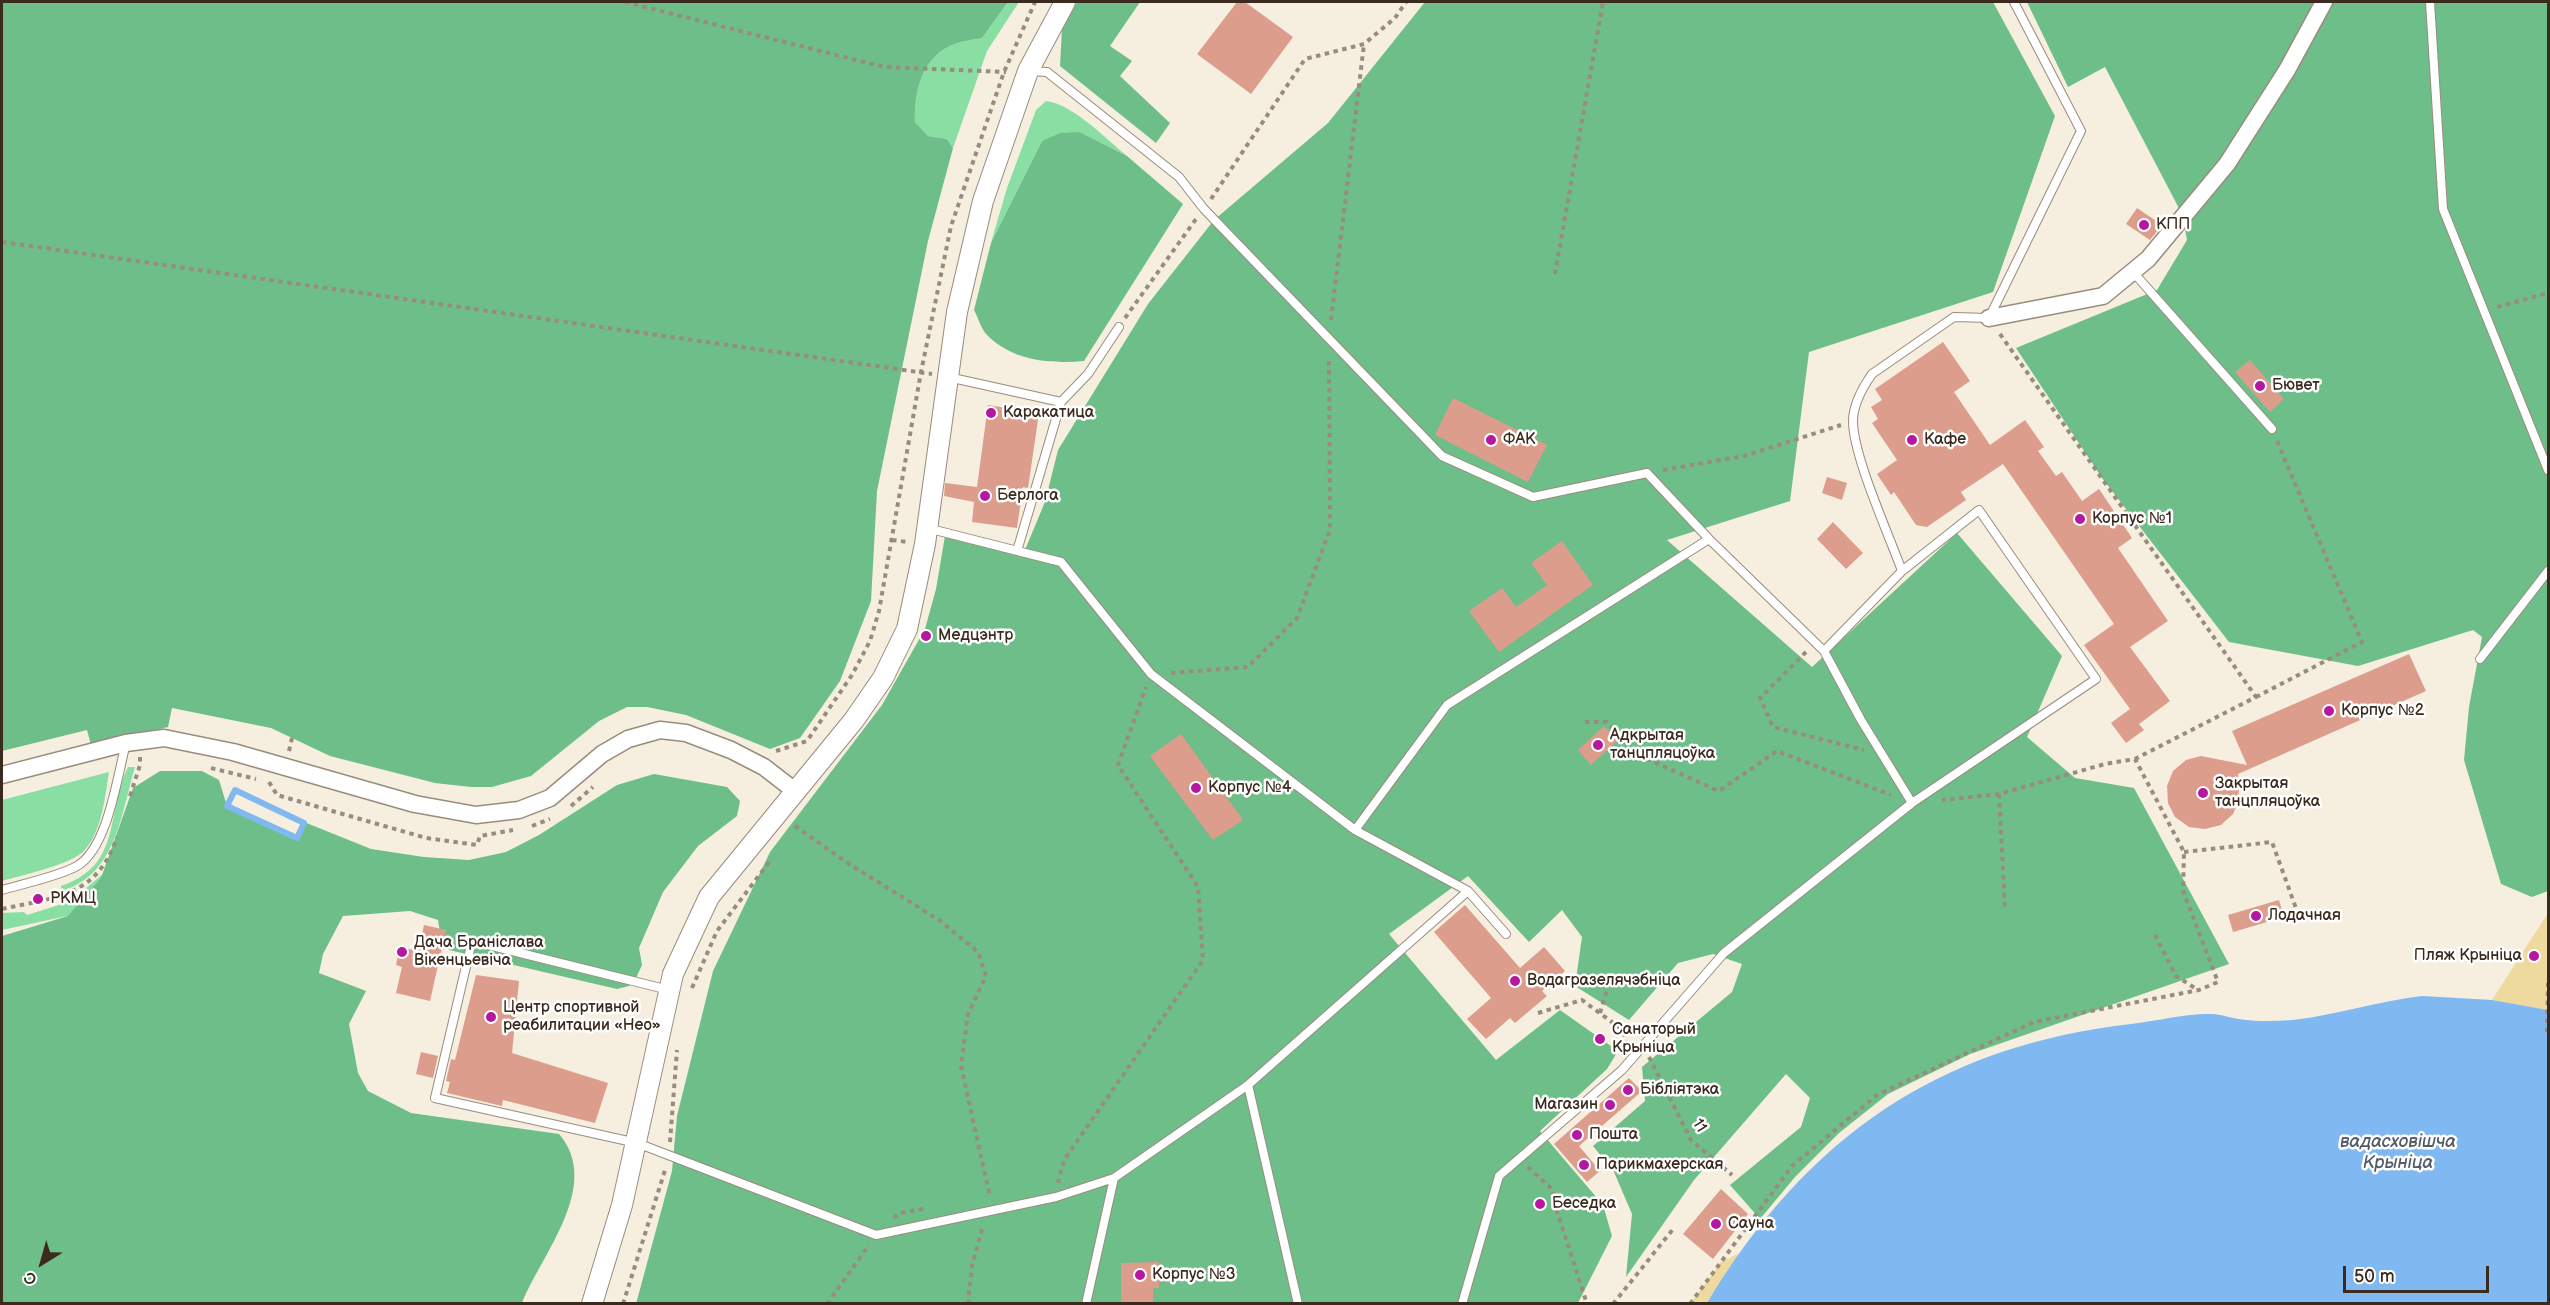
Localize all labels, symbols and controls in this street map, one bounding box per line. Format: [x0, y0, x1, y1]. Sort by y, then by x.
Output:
place label: КПП [2156, 215, 2190, 235]
marker: КПП [2137, 218, 2151, 232]
place label: Бювет [2272, 376, 2320, 396]
marker: Бювет [2253, 379, 2267, 393]
place label: Каракатица [1003, 403, 1094, 423]
marker: Каракатица [984, 406, 998, 420]
place label: ФАК [1503, 430, 1535, 450]
place label: Кафе [1924, 430, 1966, 450]
marker: ФАК [1484, 433, 1498, 447]
marker: Кафе [1905, 433, 1919, 447]
place label: Берлога [997, 486, 1059, 506]
marker: Берлога [978, 489, 992, 503]
place label: Корпус №1 [2092, 509, 2172, 529]
marker: Корпус №1 [2073, 512, 2087, 526]
place label: Медцэнтр [938, 626, 1013, 646]
marker: Медцэнтр [919, 629, 933, 643]
place label: Корпус №2 [2341, 701, 2424, 721]
marker: Корпус №2 [2322, 704, 2336, 718]
place label: Адкрытая танцпляцоўка [1610, 726, 1715, 764]
marker: Адкрытая танцпляцоўка [1591, 738, 1605, 752]
place label: Закрытая танцпляцоўка [2215, 774, 2320, 812]
place label: Корпус №4 [1208, 778, 1291, 798]
marker: Корпус №4 [1189, 781, 1203, 795]
marker: Закрытая танцпляцоўка [2196, 786, 2210, 800]
place label: РКМЦ [50, 889, 96, 909]
marker: РКМЦ [31, 892, 45, 906]
place label: Лодачная [2268, 906, 2341, 926]
marker: Лодачная [2249, 909, 2263, 923]
place label: Дача Браніслава Вікенцьевіча [414, 933, 544, 971]
marker: Дача Браніслава Вікенцьевіча [395, 945, 409, 959]
place label: Пляж Крыніца [2414, 946, 2522, 966]
marker: Пляж Крыніца [2527, 949, 2541, 963]
place label: Водагразелячэбніца [1527, 971, 1681, 991]
marker: Водагразелячэбніца [1508, 974, 1522, 988]
place label: Центр спортивной реабилитации «Нео» [503, 998, 661, 1036]
marker: Центр спортивной реабилитации «Нео» [484, 1010, 498, 1024]
place label: Санаторый Крыніца [1612, 1020, 1696, 1058]
marker: Санаторый Крыніца [1593, 1032, 1607, 1046]
place label: Бібліятэка [1640, 1080, 1719, 1100]
marker: Бібліятэка [1621, 1083, 1635, 1097]
place label: Магазин [1534, 1095, 1598, 1115]
marker: Магазин [1603, 1098, 1617, 1112]
street label: 11 [1688, 1116, 1710, 1136]
place label: Пошта [1589, 1125, 1638, 1145]
marker: Пошта [1570, 1128, 1584, 1142]
water label: вадасховішча Крыніца [2340, 1131, 2456, 1174]
place label: Парикмахерская [1596, 1155, 1724, 1175]
marker: Парикмахерская [1577, 1158, 1591, 1172]
place label: Беседка [1552, 1194, 1616, 1214]
marker: Беседка [1533, 1197, 1547, 1211]
place label: Сауна [1728, 1214, 1774, 1234]
marker: Сауна [1709, 1217, 1723, 1231]
north arrow [12, 1233, 72, 1293]
scale bar [2346, 1254, 2492, 1292]
place label: Корпус №3 [1152, 1265, 1236, 1285]
text: 50 m [2354, 1266, 2395, 1287]
text: С [21, 1267, 41, 1289]
marker: Корпус №3 [1133, 1268, 1147, 1282]

